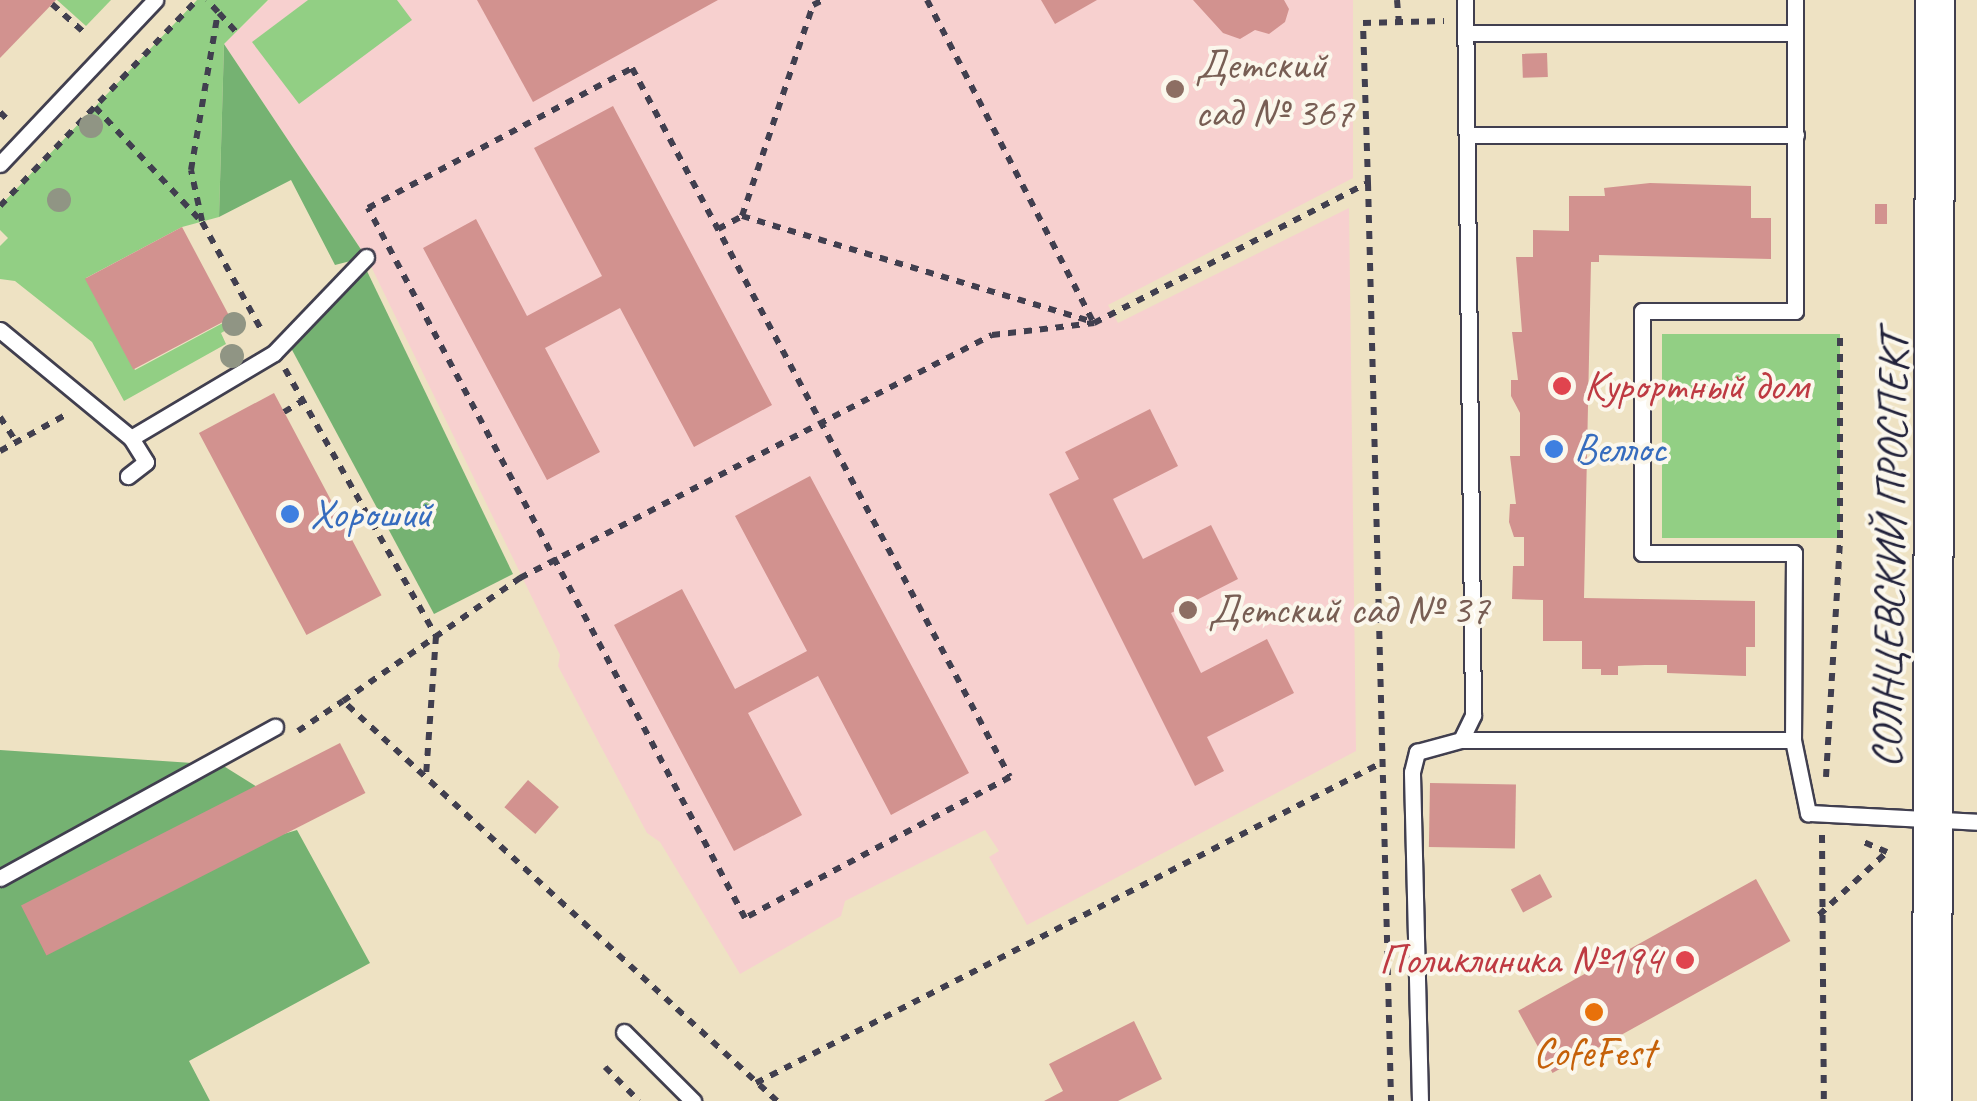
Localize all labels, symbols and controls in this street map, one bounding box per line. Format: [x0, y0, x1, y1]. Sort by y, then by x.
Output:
place label: Детский сад № 367 [1195, 40, 1353, 138]
marker: Детский сад № 367 [1164, 78, 1186, 100]
street label: СОЛНЦЕВСКИЙ ПРОСПЕКТ [1862, 332, 1920, 768]
place label: Курортный дом [1584, 361, 1808, 411]
marker: Курортный дом [1549, 373, 1575, 399]
place label: Веллос [1574, 424, 1666, 474]
marker: Веллос [1543, 438, 1565, 460]
place label: Хороший [310, 489, 432, 539]
marker: Хороший [279, 503, 301, 525]
place label: Детский сад № 37 [1208, 585, 1489, 635]
marker: Детский сад № 37 [1177, 599, 1199, 621]
place label: Поликлиника №194 [1379, 935, 1662, 985]
marker: Поликлиника №194 [1672, 947, 1698, 973]
marker: CofeFest [1583, 1001, 1605, 1023]
place label: CofeFest [1533, 1028, 1655, 1078]

